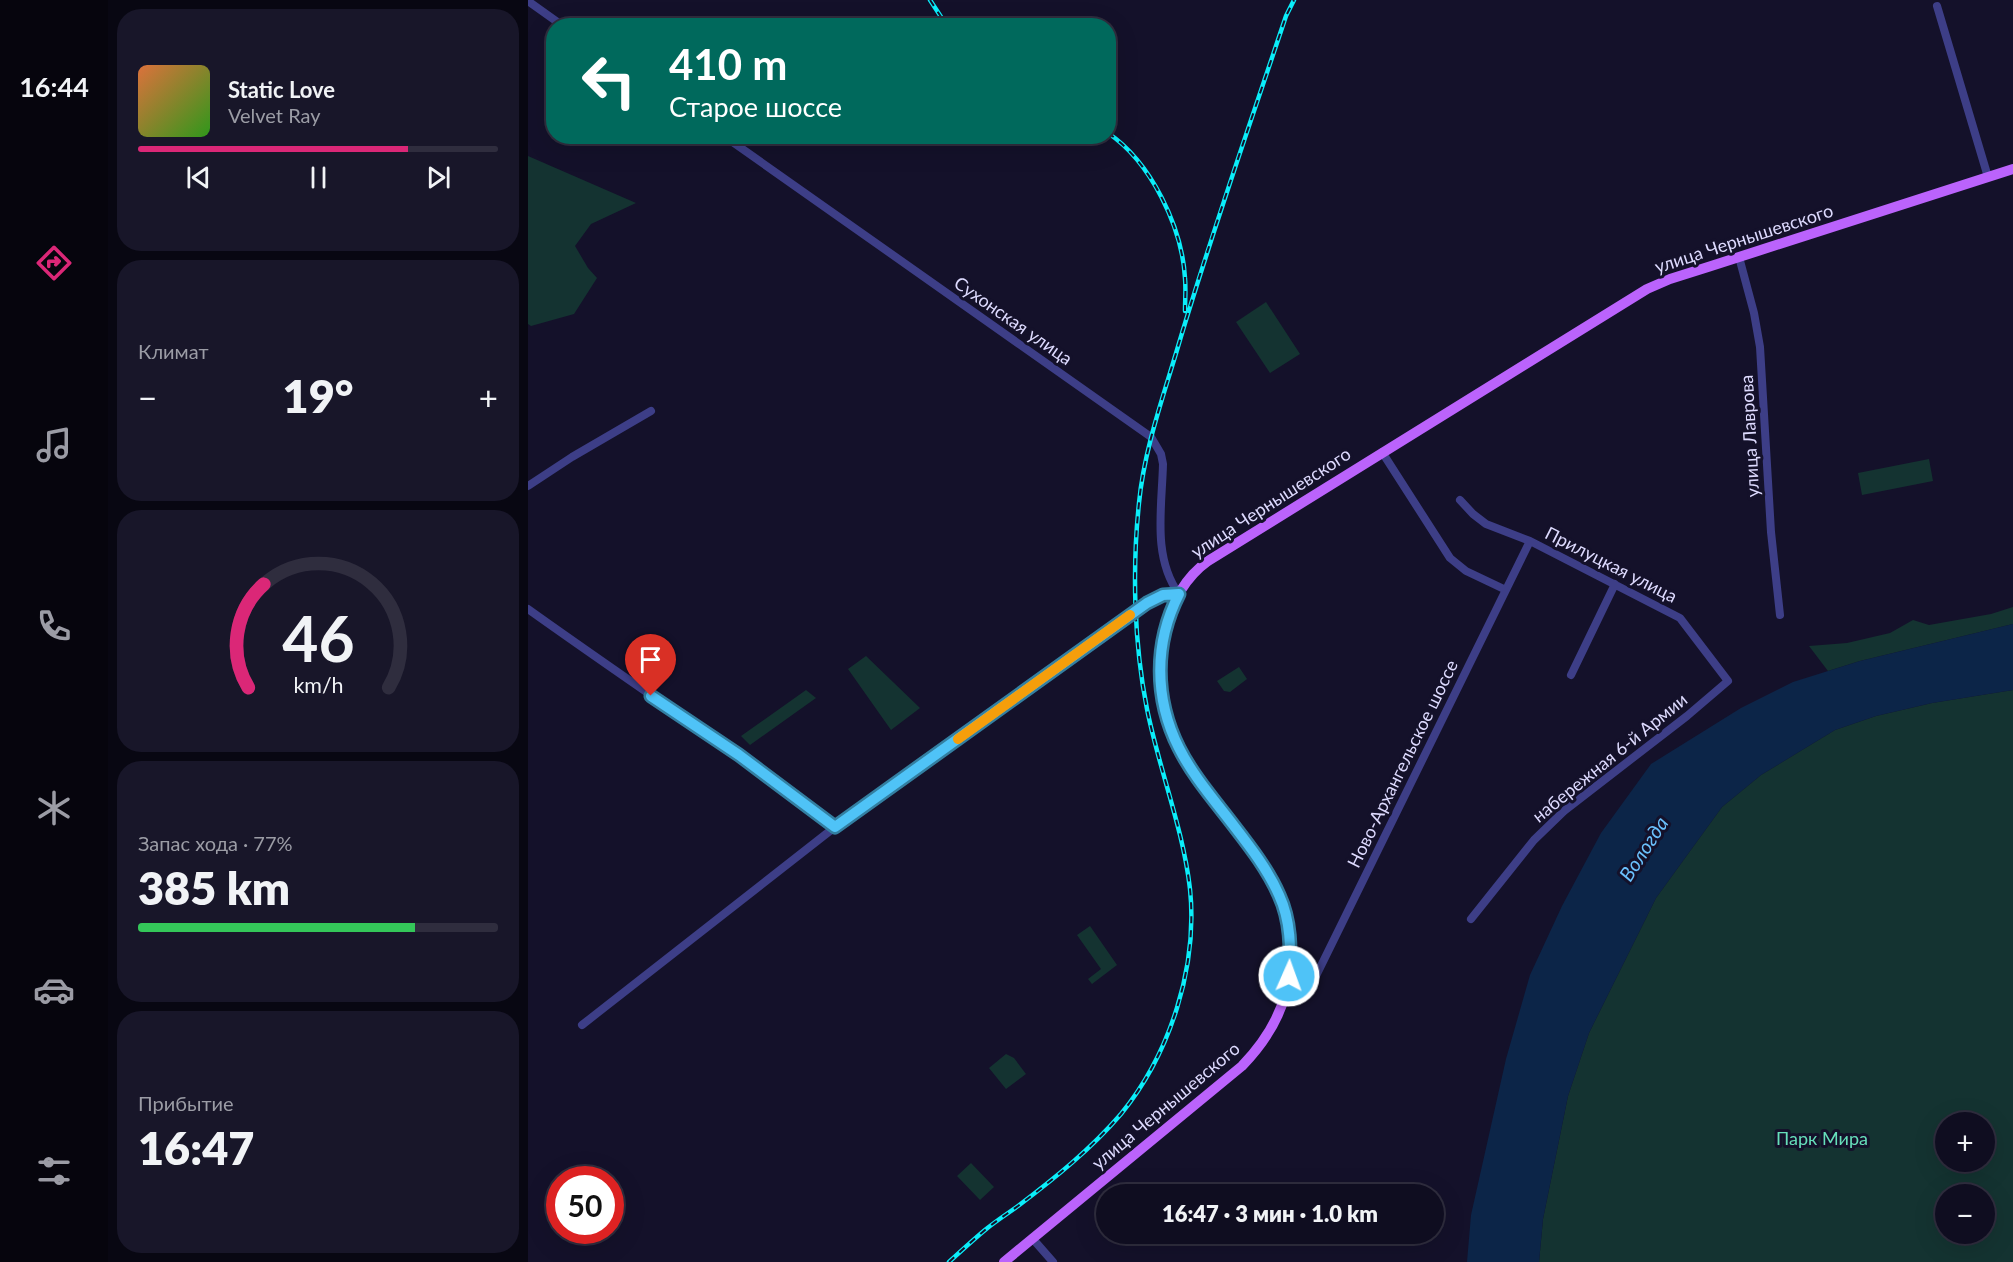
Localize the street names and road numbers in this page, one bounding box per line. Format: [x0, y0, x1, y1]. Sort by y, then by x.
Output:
street label: улица Чернышевского [1652, 199, 1836, 277]
street label: Сухонская улица [950, 271, 1077, 369]
street label: улица Лаврова [1735, 374, 1763, 498]
street label: улица Чернышевского [1186, 442, 1355, 562]
street label: Прилуцкая улица [1542, 521, 1681, 607]
street label: Ново-Архангельское шоссе [1342, 656, 1462, 871]
street label: набережная 6-й Армии [1527, 688, 1691, 827]
street label: улица Чернышевского [1087, 1037, 1244, 1174]

